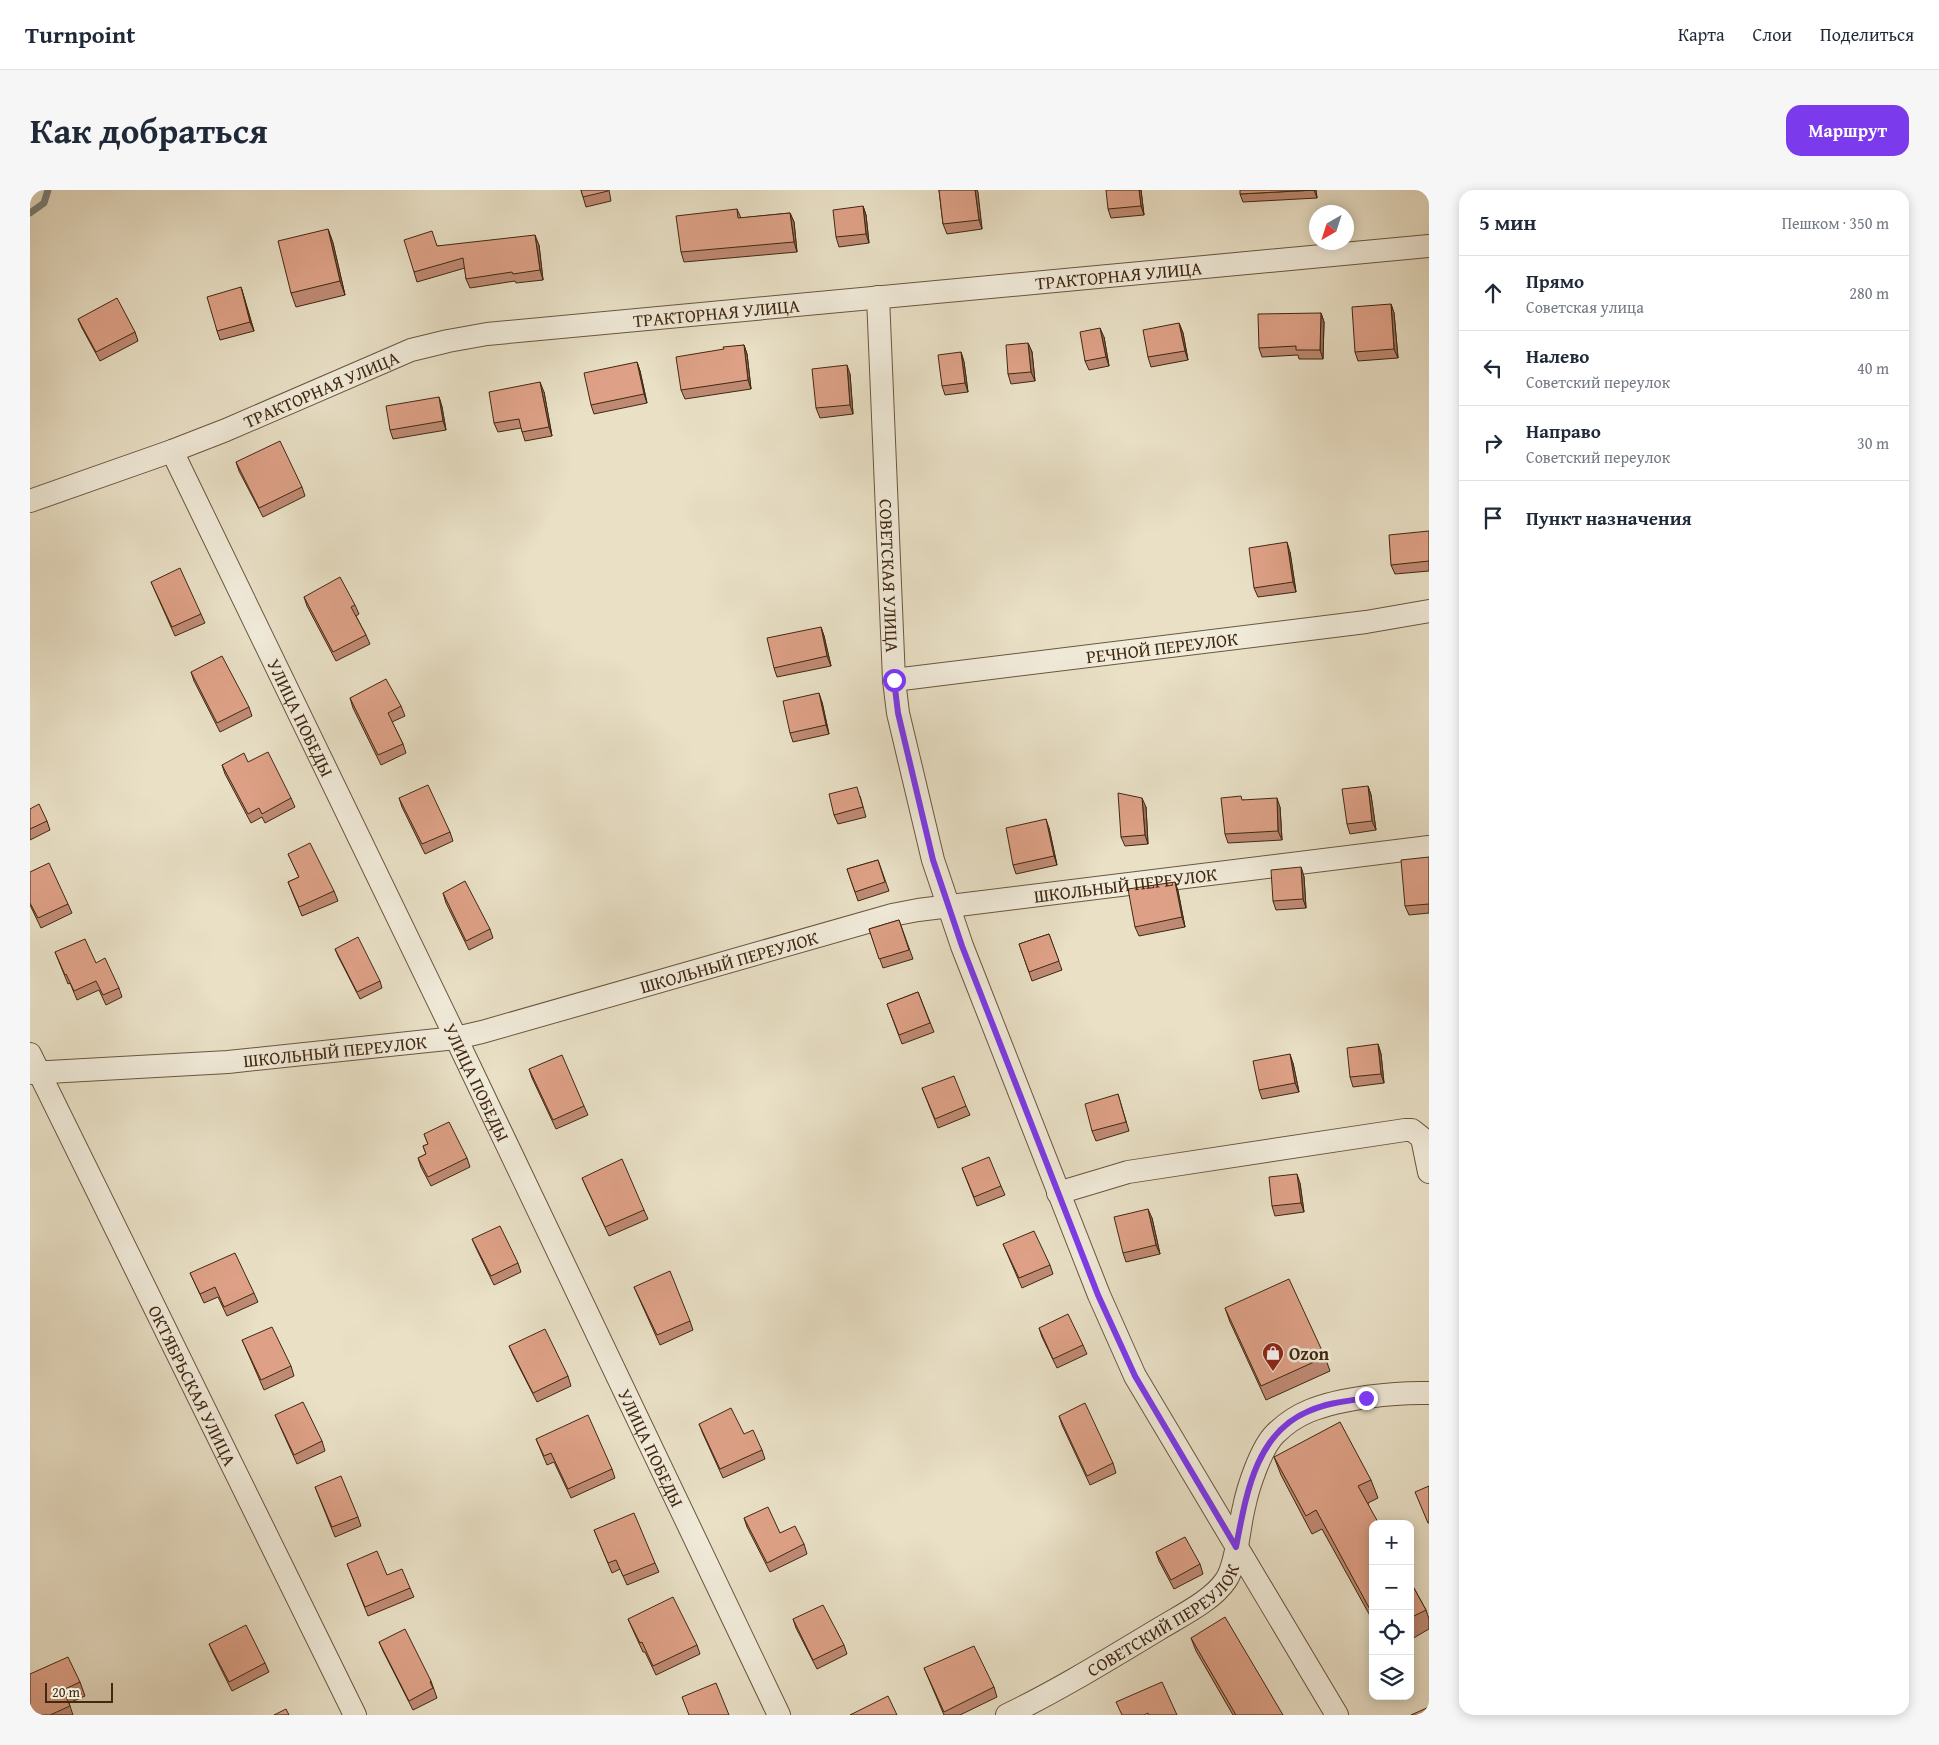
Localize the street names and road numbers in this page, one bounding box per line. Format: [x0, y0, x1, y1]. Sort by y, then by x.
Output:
street label: ТРАКТОРНАЯ УЛИЦА [1034, 254, 1203, 296]
street label: ТРАКТОРНАЯ УЛИЦА [632, 291, 801, 334]
street label: ТРАКТОРНАЯ УЛИЦА [239, 343, 403, 434]
street label: СОВЕТСКАЯ УЛИЦА [873, 498, 906, 653]
street label: РЕЧНОЙ ПЕРЕУЛОК [1085, 624, 1239, 670]
street label: УЛИЦА ПОБЕДЫ [261, 654, 341, 781]
street label: ШКОЛЬНЫЙ ПЕРЕУЛОК [1032, 860, 1219, 909]
street label: ШКОЛЬНЫЙ ПЕРЕУЛОК [637, 923, 821, 1000]
street label: УЛИЦА ПОБЕДЫ [437, 1018, 517, 1146]
street label: ШКОЛЬНЫЙ ПЕРЕУЛОК [242, 1028, 428, 1074]
street label: ОКТЯБРЬСКАЯ УЛИЦА [142, 1300, 244, 1470]
street label: УЛИЦА ПОБЕДЫ [612, 1384, 691, 1511]
street label: СОВЕТСКИЙ ПЕРЕУЛОК [1082, 1560, 1246, 1683]

